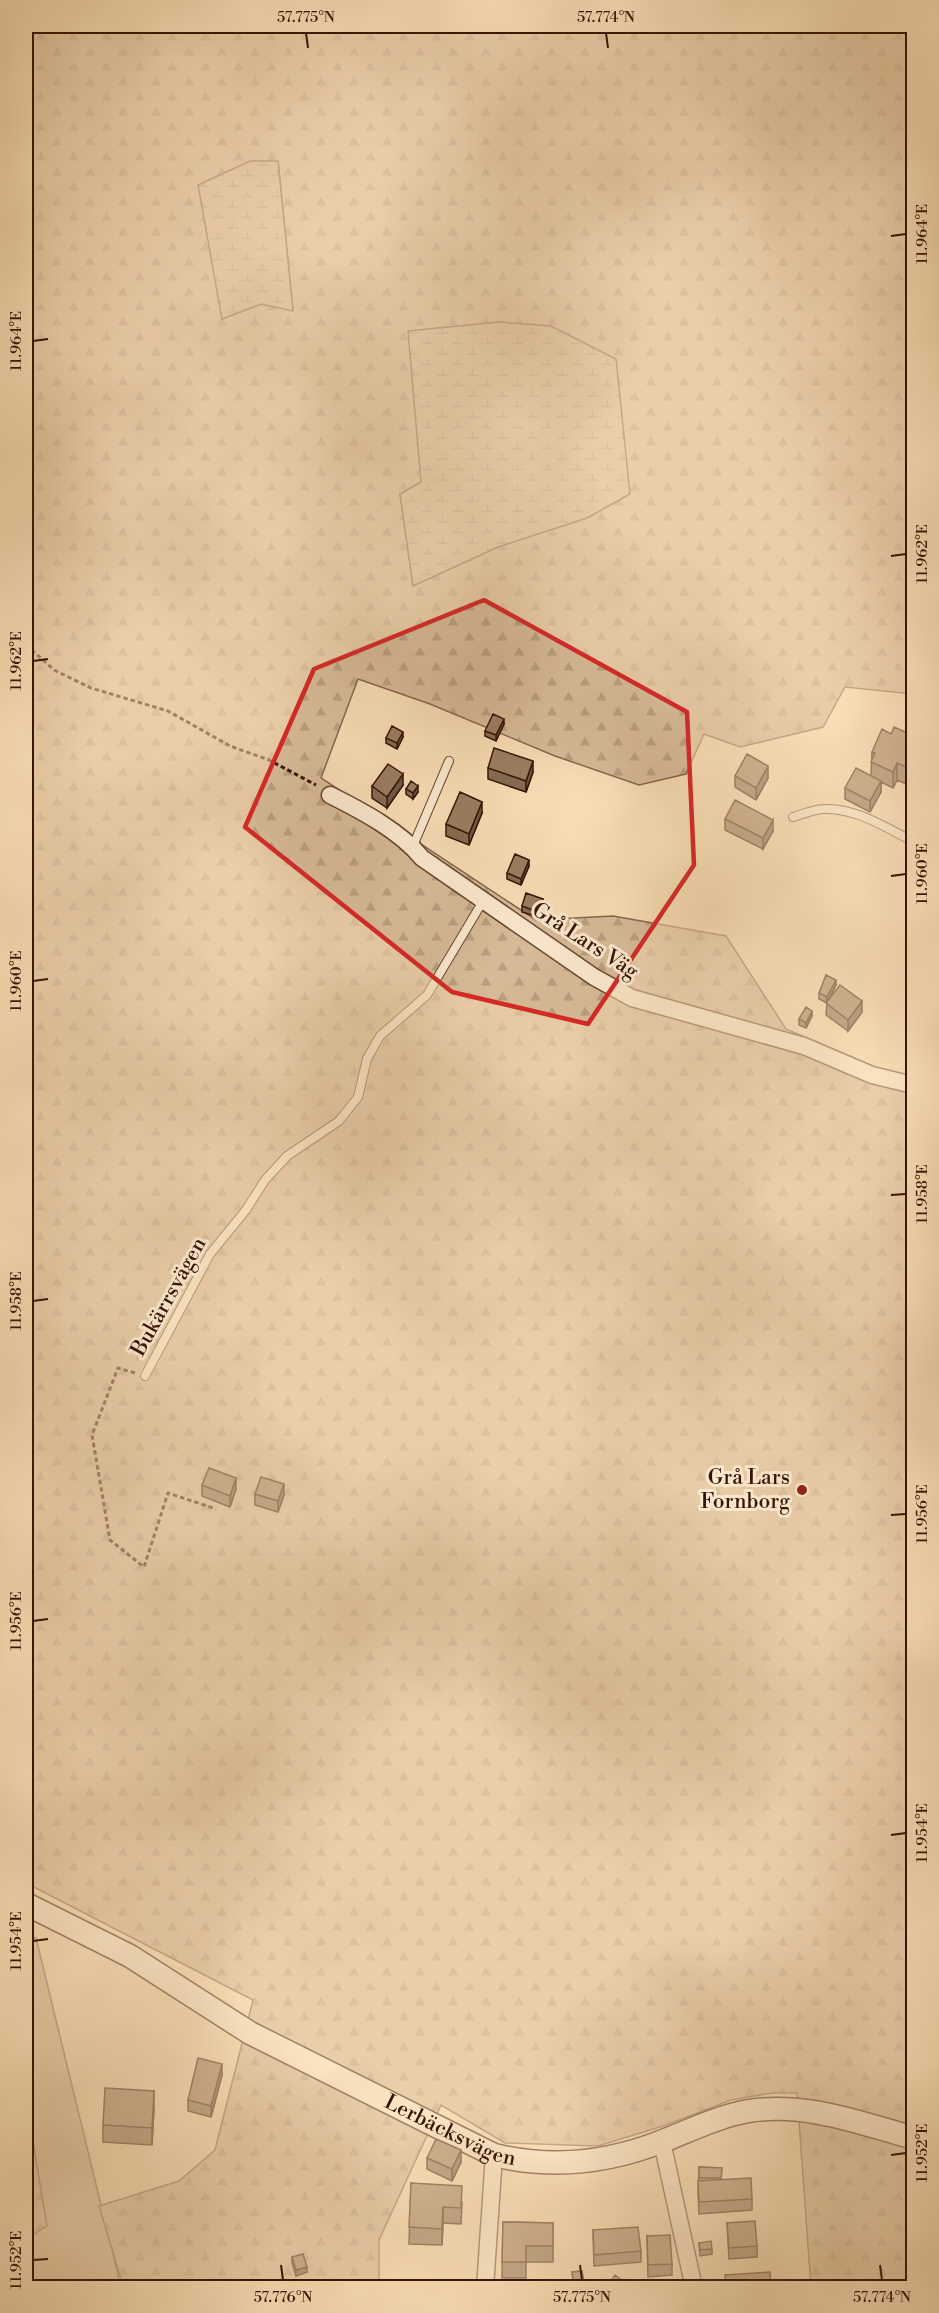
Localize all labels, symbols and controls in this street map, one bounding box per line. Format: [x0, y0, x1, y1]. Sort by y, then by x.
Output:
text: 57.775°N [277, 8, 335, 27]
text: 57.774°N [577, 8, 635, 27]
text: 11.964°E [913, 204, 932, 264]
text: 11.964°E [7, 311, 26, 371]
text: 11.962°E [913, 524, 932, 584]
text: 11.962°E [7, 631, 26, 691]
text: 11.960°E [913, 844, 932, 904]
street label: Grå Lars Väg [527, 897, 643, 985]
text: 11.960°E [7, 951, 26, 1011]
text: 11.958°E [913, 1164, 932, 1224]
street label: Bukärrsvägen [125, 1233, 213, 1362]
text: 11.958°E [7, 1271, 26, 1331]
place label: Grå Lars Fornborg [700, 1465, 790, 1515]
marker: Grå Lars Fornborg [795, 1483, 809, 1497]
text: 11.956°E [913, 1484, 932, 1544]
text: 11.956°E [7, 1591, 26, 1651]
text: 11.954°E [913, 1803, 932, 1863]
text: 11.954°E [7, 1911, 26, 1971]
street label: Lerbäcksvägen [380, 2089, 518, 2172]
text: 11.952°E [913, 2124, 932, 2182]
text: 11.952°E [7, 2231, 26, 2289]
text: 57.776°N [254, 2288, 312, 2307]
text: 57.775°N [553, 2288, 611, 2307]
text: 57.774°N [853, 2288, 911, 2307]

